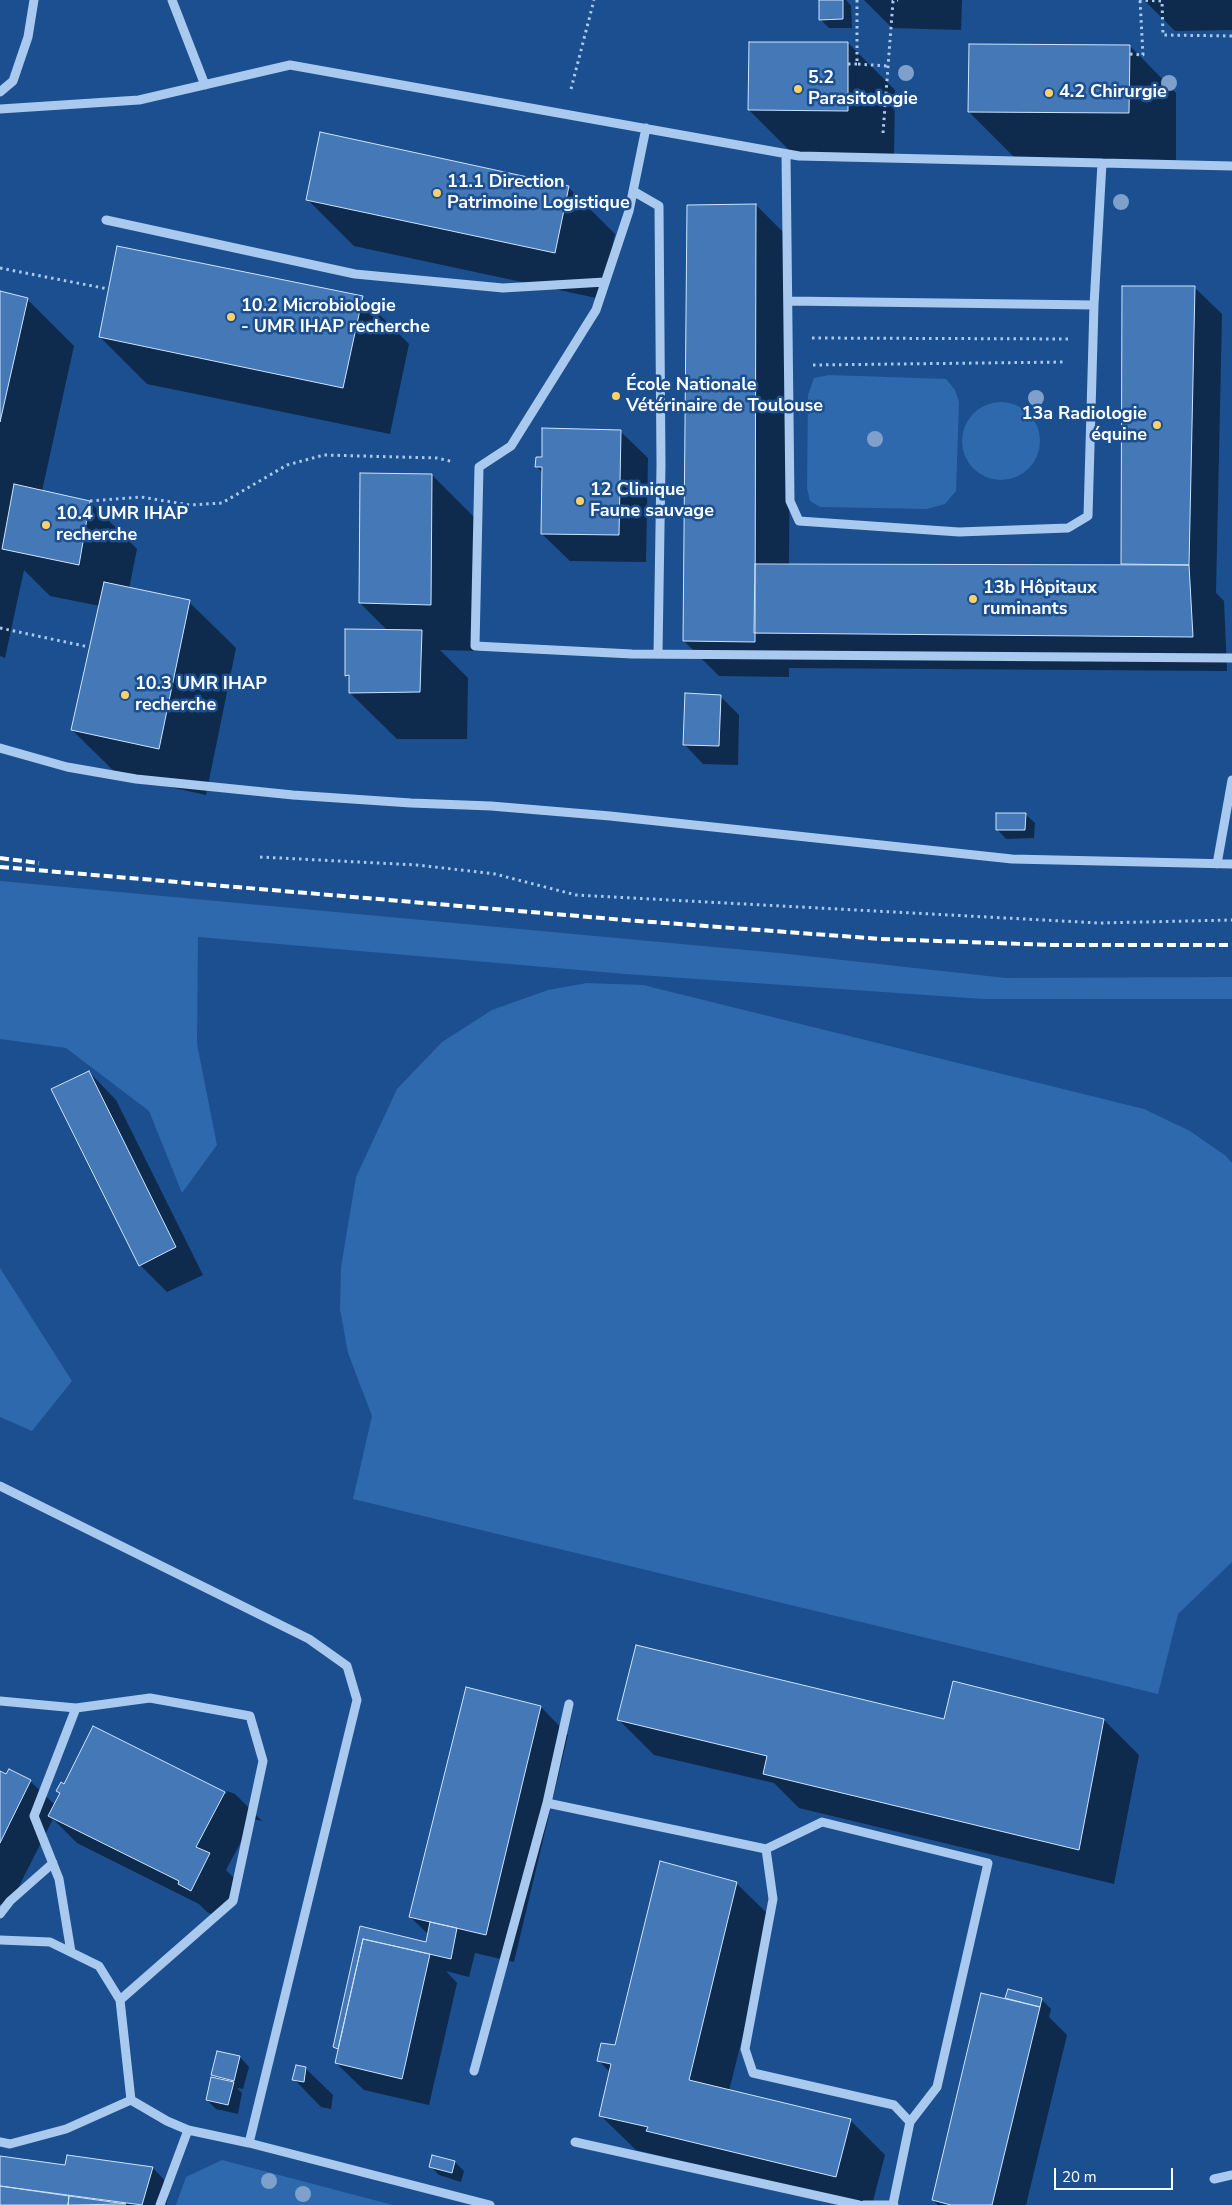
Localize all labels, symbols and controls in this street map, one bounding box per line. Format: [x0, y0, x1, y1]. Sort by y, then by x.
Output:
place label: 5.2 Parasitologie [808, 68, 918, 110]
place label: 4.2 Chirurgie [1059, 82, 1167, 104]
marker: 5.2 Parasitologie [792, 83, 804, 95]
marker: 4.2 Chirurgie [1043, 87, 1055, 99]
place label: 11.1 Direction Patrimoine Logistique [447, 172, 630, 214]
marker: 11.1 Direction Patrimoine Logistique [431, 187, 443, 199]
place label: 10.2 Microbiologie - UMR IHAP recherche [241, 296, 430, 338]
marker: 10.2 Microbiologie - UMR IHAP recherche [225, 311, 237, 323]
place label: École Nationale Vétérinaire de Toulouse [626, 375, 823, 418]
marker: École Nationale Vétérinaire de Toulouse [610, 390, 622, 402]
place label: 13a Radiologie équine [1022, 404, 1147, 446]
marker: 13a Radiologie équine [1151, 419, 1163, 431]
place label: 12 Clinique Faune sauvage [590, 480, 714, 522]
marker: 12 Clinique Faune sauvage [574, 495, 586, 507]
place label: 10.4 UMR IHAP recherche [56, 504, 188, 546]
marker: 10.4 UMR IHAP recherche [40, 519, 52, 531]
place label: 13b Hôpitaux ruminants [983, 578, 1097, 620]
marker: 13b Hôpitaux ruminants [967, 593, 979, 605]
place label: 10.3 UMR IHAP recherche [135, 674, 267, 716]
marker: 10.3 UMR IHAP recherche [119, 689, 131, 701]
scale bar [1057, 2158, 1176, 2190]
text: 20 m [1062, 2167, 1097, 2187]

